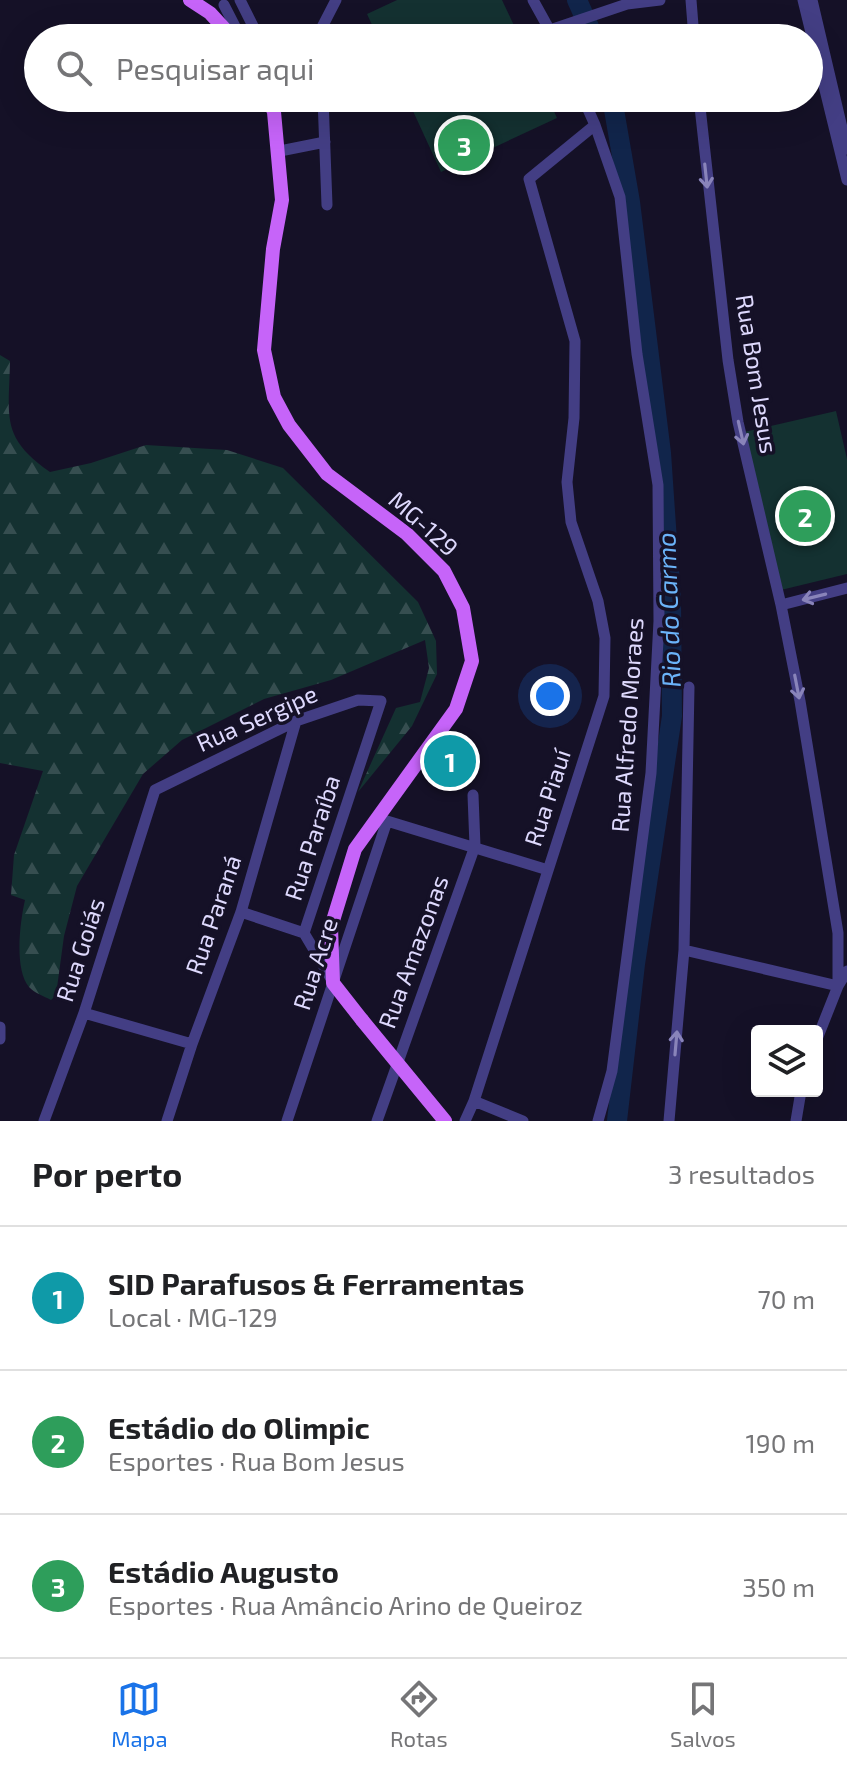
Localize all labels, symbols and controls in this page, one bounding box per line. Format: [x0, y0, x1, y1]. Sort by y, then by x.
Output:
search box [24, 24, 823, 112]
icon: search [52, 46, 96, 90]
text: Pesquisar aqui [116, 50, 314, 86]
pin: 3 [438, 115, 490, 175]
one-way arrow [699, 162, 714, 189]
street label: Rua Bom Jesus [731, 292, 784, 455]
one-way arrow [734, 420, 749, 446]
street label: MG-129 [383, 484, 465, 561]
pin: 2 [779, 486, 831, 546]
water label: Rio do Carmo [649, 532, 686, 688]
one-way arrow [802, 590, 827, 605]
street label: Rua Alfredo Moraes [605, 617, 648, 833]
one-way arrow [790, 674, 805, 699]
your location [530, 676, 570, 716]
street label: Rua Sergipe [192, 678, 321, 757]
pin: 1 [424, 731, 476, 791]
street label: Rua Piauí [517, 745, 576, 850]
street label: Rua Paraíba [278, 771, 345, 904]
street label: Rua Paraná [179, 851, 247, 978]
street label: Rua Amazonas [371, 871, 454, 1032]
street label: Rua Goiás [49, 894, 110, 1005]
street label: Rua Acre [286, 914, 343, 1013]
map controls [751, 1025, 823, 1097]
button: layers [751, 1025, 823, 1097]
one-way arrow [669, 1030, 684, 1057]
text: Por perto [32, 1153, 182, 1194]
text: 3 resultados [668, 1158, 815, 1189]
text: SID Parafusos & Ferramentas [108, 1265, 525, 1301]
text: 1 [52, 1283, 64, 1314]
text: 70 m [757, 1283, 815, 1314]
text: Local · MG-129 [108, 1301, 278, 1332]
text: Estádio do Olimpic [108, 1409, 370, 1445]
text: 2 [50, 1427, 66, 1458]
text: 190 m [746, 1427, 815, 1458]
text: Esportes · Rua Bom Jesus [108, 1445, 405, 1476]
text: Estádio Augusto [108, 1553, 339, 1589]
text: 3 [51, 1571, 65, 1602]
text: 350 m [742, 1571, 815, 1602]
text: Esportes · Rua Amâncio Arino de Queiroz [108, 1589, 583, 1620]
tab: Mapa [111, 1677, 167, 1751]
tab: Rotas [390, 1677, 448, 1751]
tab: Salvos [670, 1677, 736, 1751]

